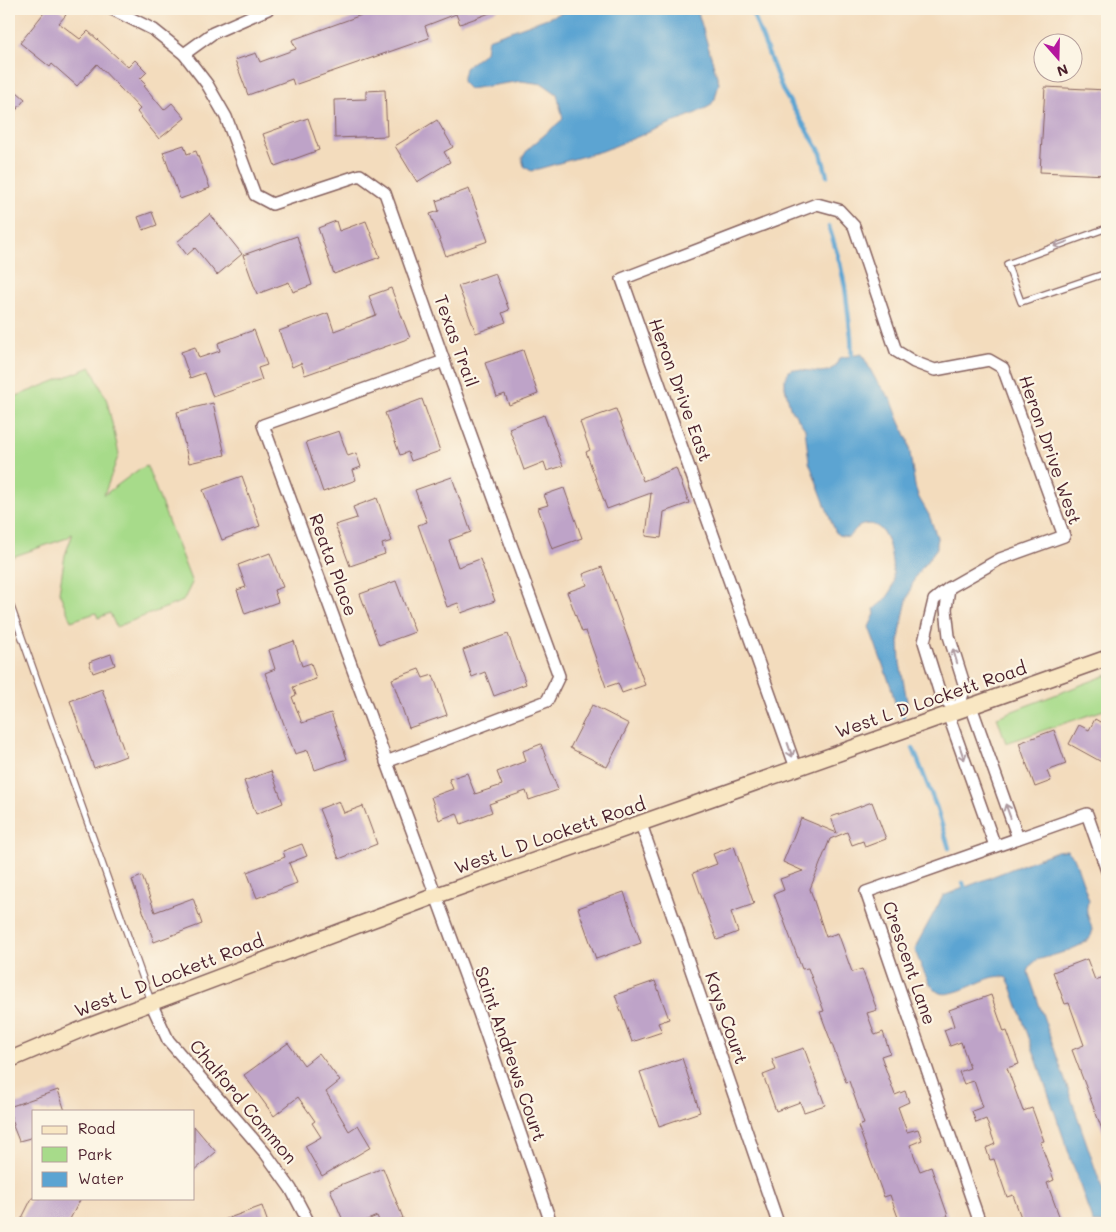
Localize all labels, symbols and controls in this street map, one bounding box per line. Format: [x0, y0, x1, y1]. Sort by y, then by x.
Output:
north arrow [1034, 32, 1084, 82]
text: N [1054, 60, 1071, 81]
one-way arrow [1054, 240, 1070, 250]
street label: Texas Trail [429, 291, 485, 390]
street label: Heron Drive East [644, 315, 718, 465]
street label: Heron Drive West [1014, 372, 1088, 528]
street label: Reata Place [304, 510, 364, 619]
one-way arrow [950, 649, 960, 665]
street label: West L D Lockett Road [832, 655, 1029, 743]
one-way arrow [786, 742, 795, 757]
one-way arrow [958, 745, 967, 760]
street label: West L D Lockett Road [451, 791, 648, 879]
one-way arrow [1003, 804, 1012, 819]
street label: Crescent Lane [878, 898, 942, 1028]
street label: West L D Lockett Road [71, 928, 267, 1022]
street label: Saint Andrews Court [470, 963, 552, 1144]
street label: Kays Court [700, 968, 754, 1067]
street label: Chalford Common [185, 1034, 303, 1169]
legend [32, 1110, 195, 1200]
text: Road [78, 1118, 115, 1138]
text: Park [78, 1144, 112, 1164]
text: Water [78, 1168, 124, 1188]

